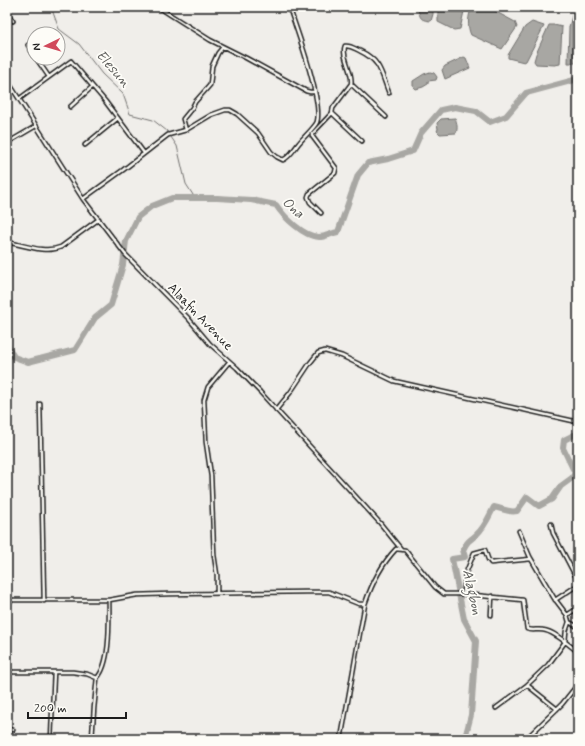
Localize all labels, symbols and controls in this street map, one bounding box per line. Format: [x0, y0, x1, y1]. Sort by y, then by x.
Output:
north arrow [26, 26, 66, 66]
text: N [30, 43, 44, 51]
water label: Elesun [92, 47, 134, 91]
water label: Ona [278, 194, 308, 223]
street label: Alaafin Avenue [164, 280, 236, 354]
water label: Alagbon [456, 568, 486, 617]
scale bar [28, 694, 126, 720]
text: 200 m [34, 701, 67, 717]

